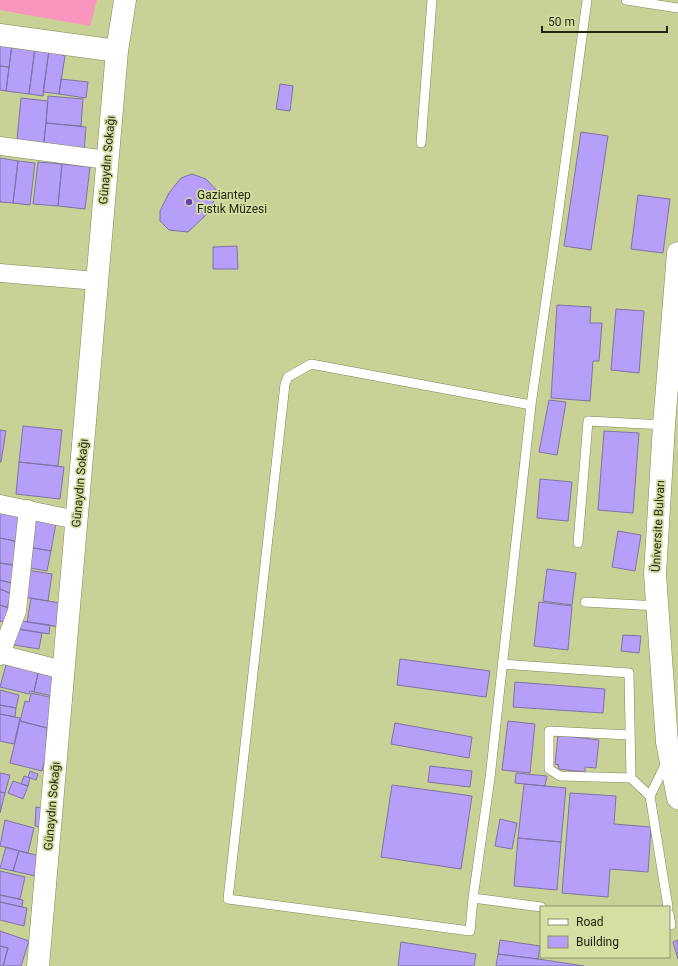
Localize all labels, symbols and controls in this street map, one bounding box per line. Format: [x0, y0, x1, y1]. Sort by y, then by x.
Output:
scale bar [542, 8, 667, 34]
text: 50 m [548, 15, 575, 29]
street label: Günaydın Sokağı [96, 115, 118, 205]
place label: Gaziantep Fıstık Müzesi [197, 188, 267, 216]
marker: Gaziantep Fıstık Müzesi [184, 197, 194, 207]
street label: Günaydın Sokağı [69, 438, 91, 528]
street label: Üniversite Bulvarı [648, 480, 667, 572]
street label: Günaydın Sokağı [41, 761, 63, 851]
legend [540, 906, 670, 958]
text: Road [576, 915, 604, 929]
text: Building [576, 935, 619, 949]

